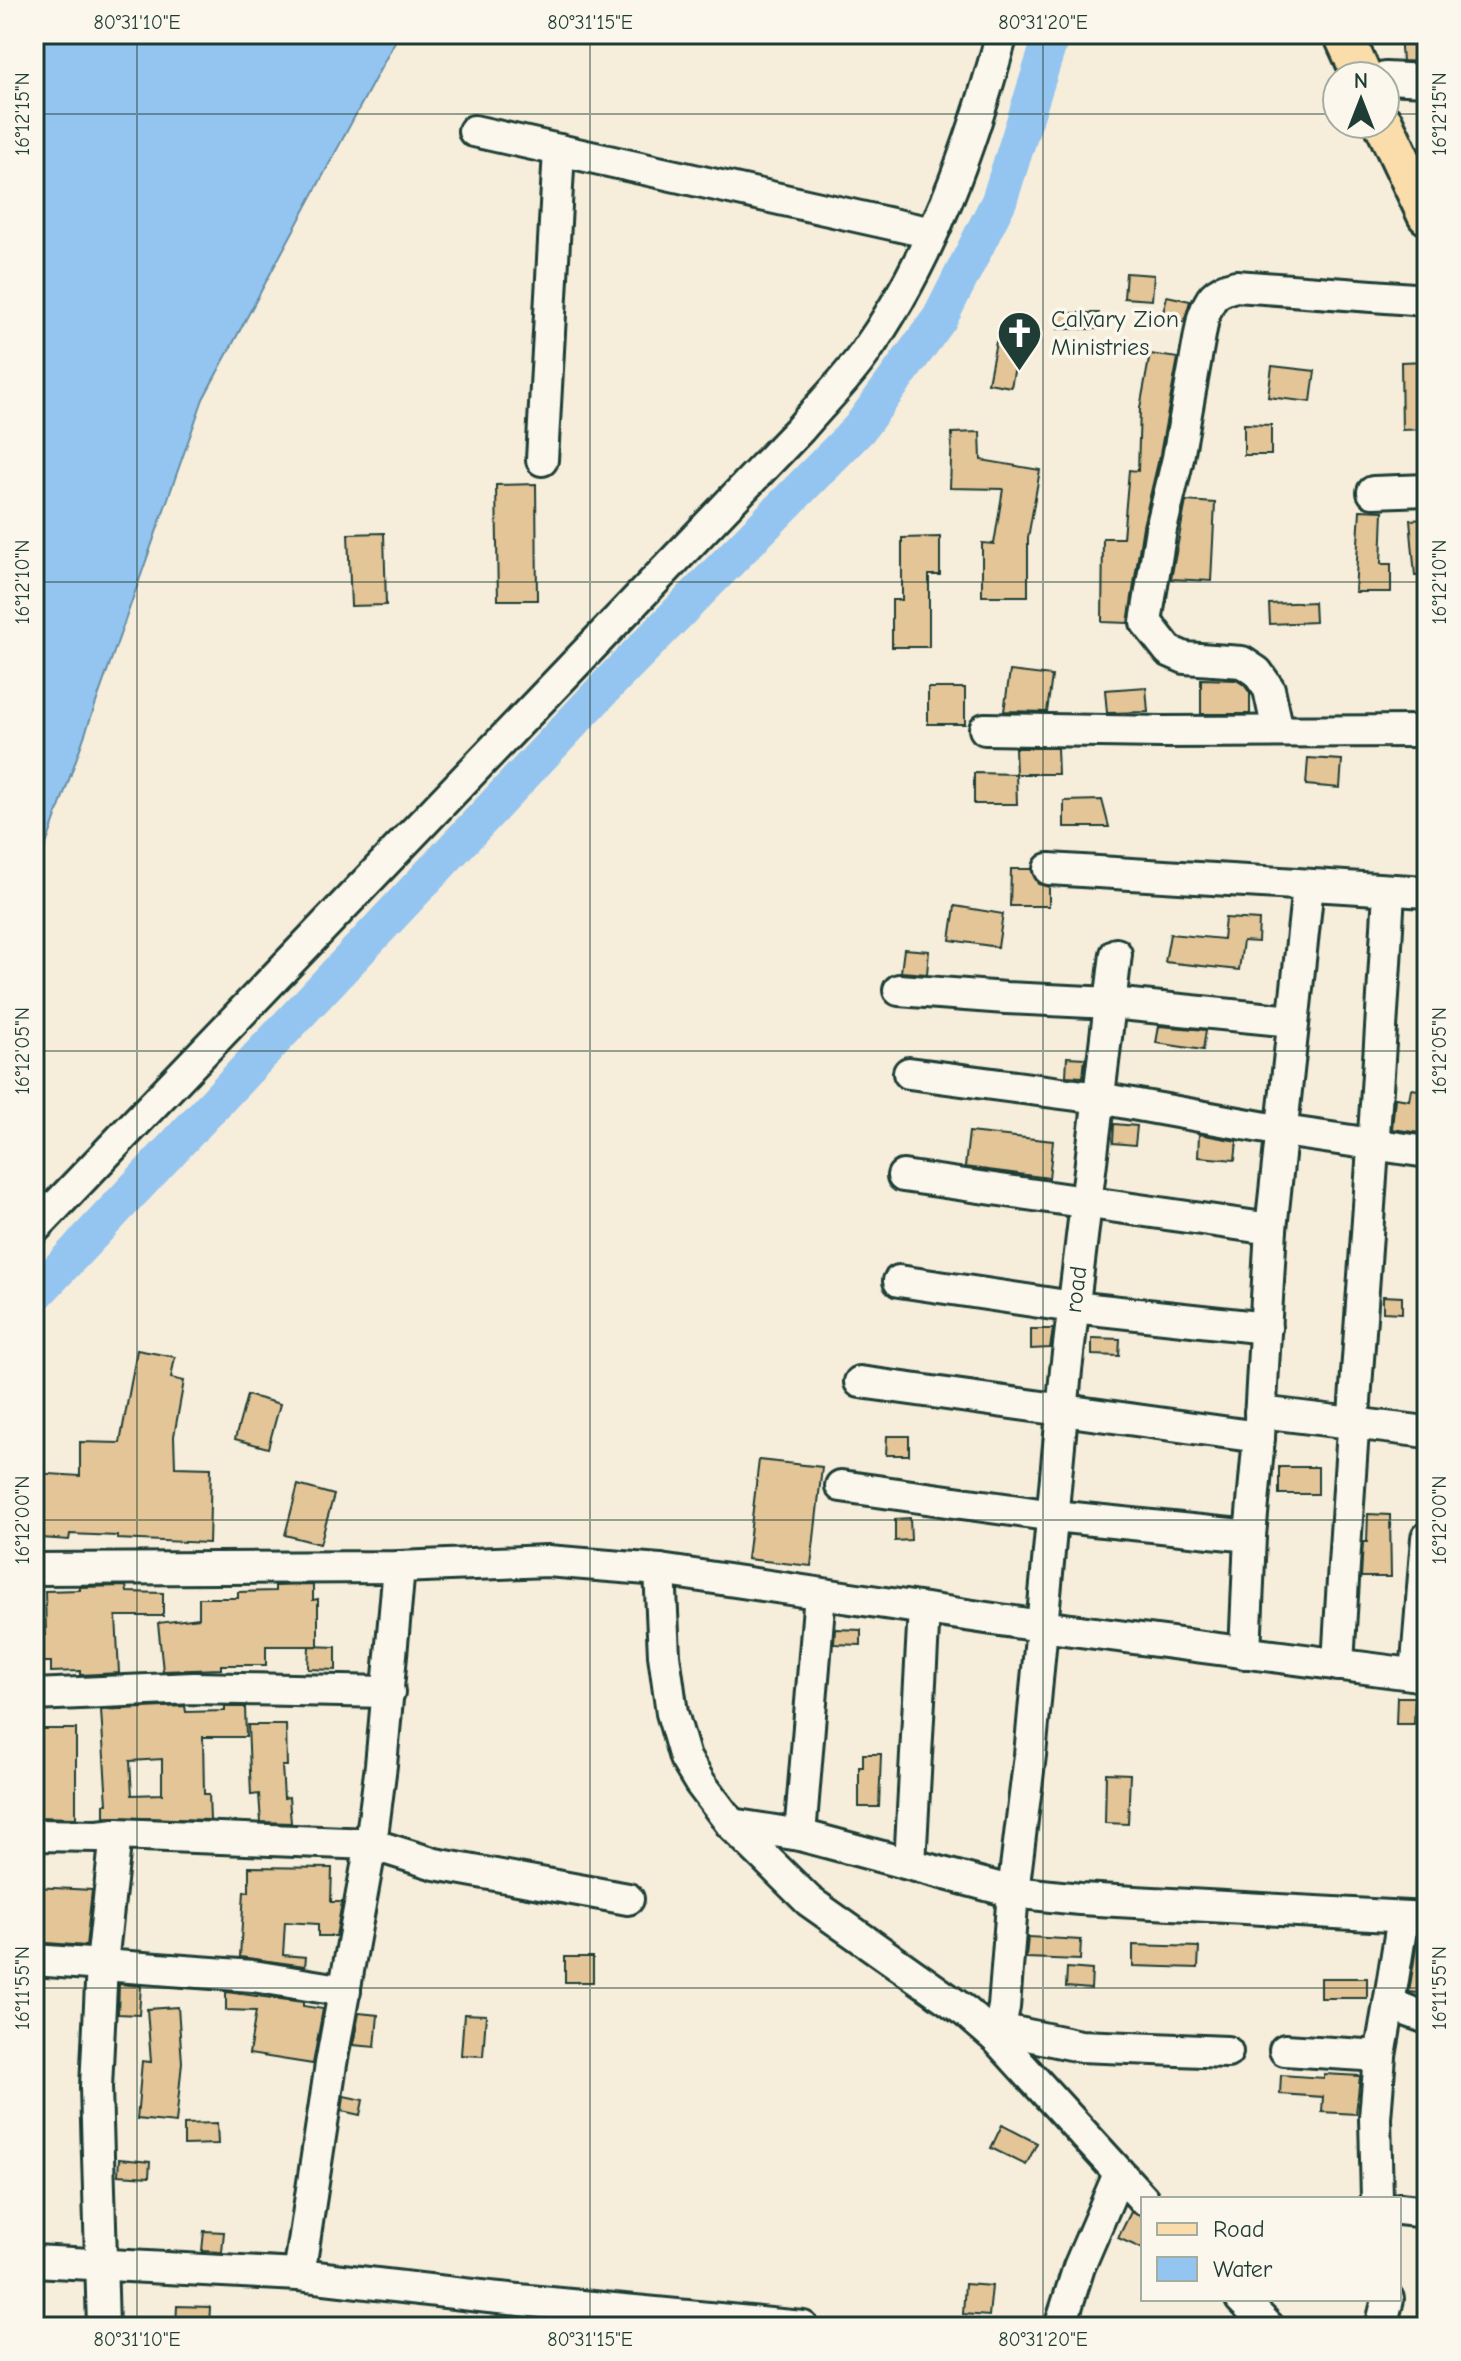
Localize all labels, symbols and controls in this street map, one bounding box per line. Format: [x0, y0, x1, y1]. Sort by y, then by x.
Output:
text: 80°31'10"E [93, 11, 181, 34]
text: 80°31'15"E [547, 11, 633, 34]
text: 80°31'20"E [998, 11, 1088, 34]
north arrow [1321, 60, 1401, 140]
text: N [1354, 68, 1368, 94]
text: 16°12'15"N [11, 72, 34, 156]
text: 16°12'15"N [1428, 72, 1451, 156]
place label: Calvary Zion Ministries [1051, 305, 1179, 361]
church icon: Calvary Zion Ministries [996, 309, 1044, 372]
text: 16°12'10"N [11, 540, 34, 624]
text: 16°12'10"N [1428, 540, 1451, 624]
text: 16°12'05"N [11, 1007, 34, 1095]
text: 16°12'05"N [1428, 1007, 1451, 1095]
street label: road [1059, 1264, 1092, 1314]
text: 16°12'00"N [11, 1475, 34, 1565]
text: 16°12'00"N [1428, 1475, 1451, 1565]
text: 16°11'55"N [11, 1946, 34, 2030]
text: 16°11'55"N [1428, 1946, 1451, 2030]
legend [1141, 2197, 1401, 2301]
text: Road [1213, 2215, 1265, 2243]
text: Water [1213, 2255, 1273, 2283]
text: 80°31'10"E [93, 2328, 181, 2351]
text: 80°31'15"E [547, 2328, 633, 2351]
text: 80°31'20"E [998, 2328, 1088, 2351]

